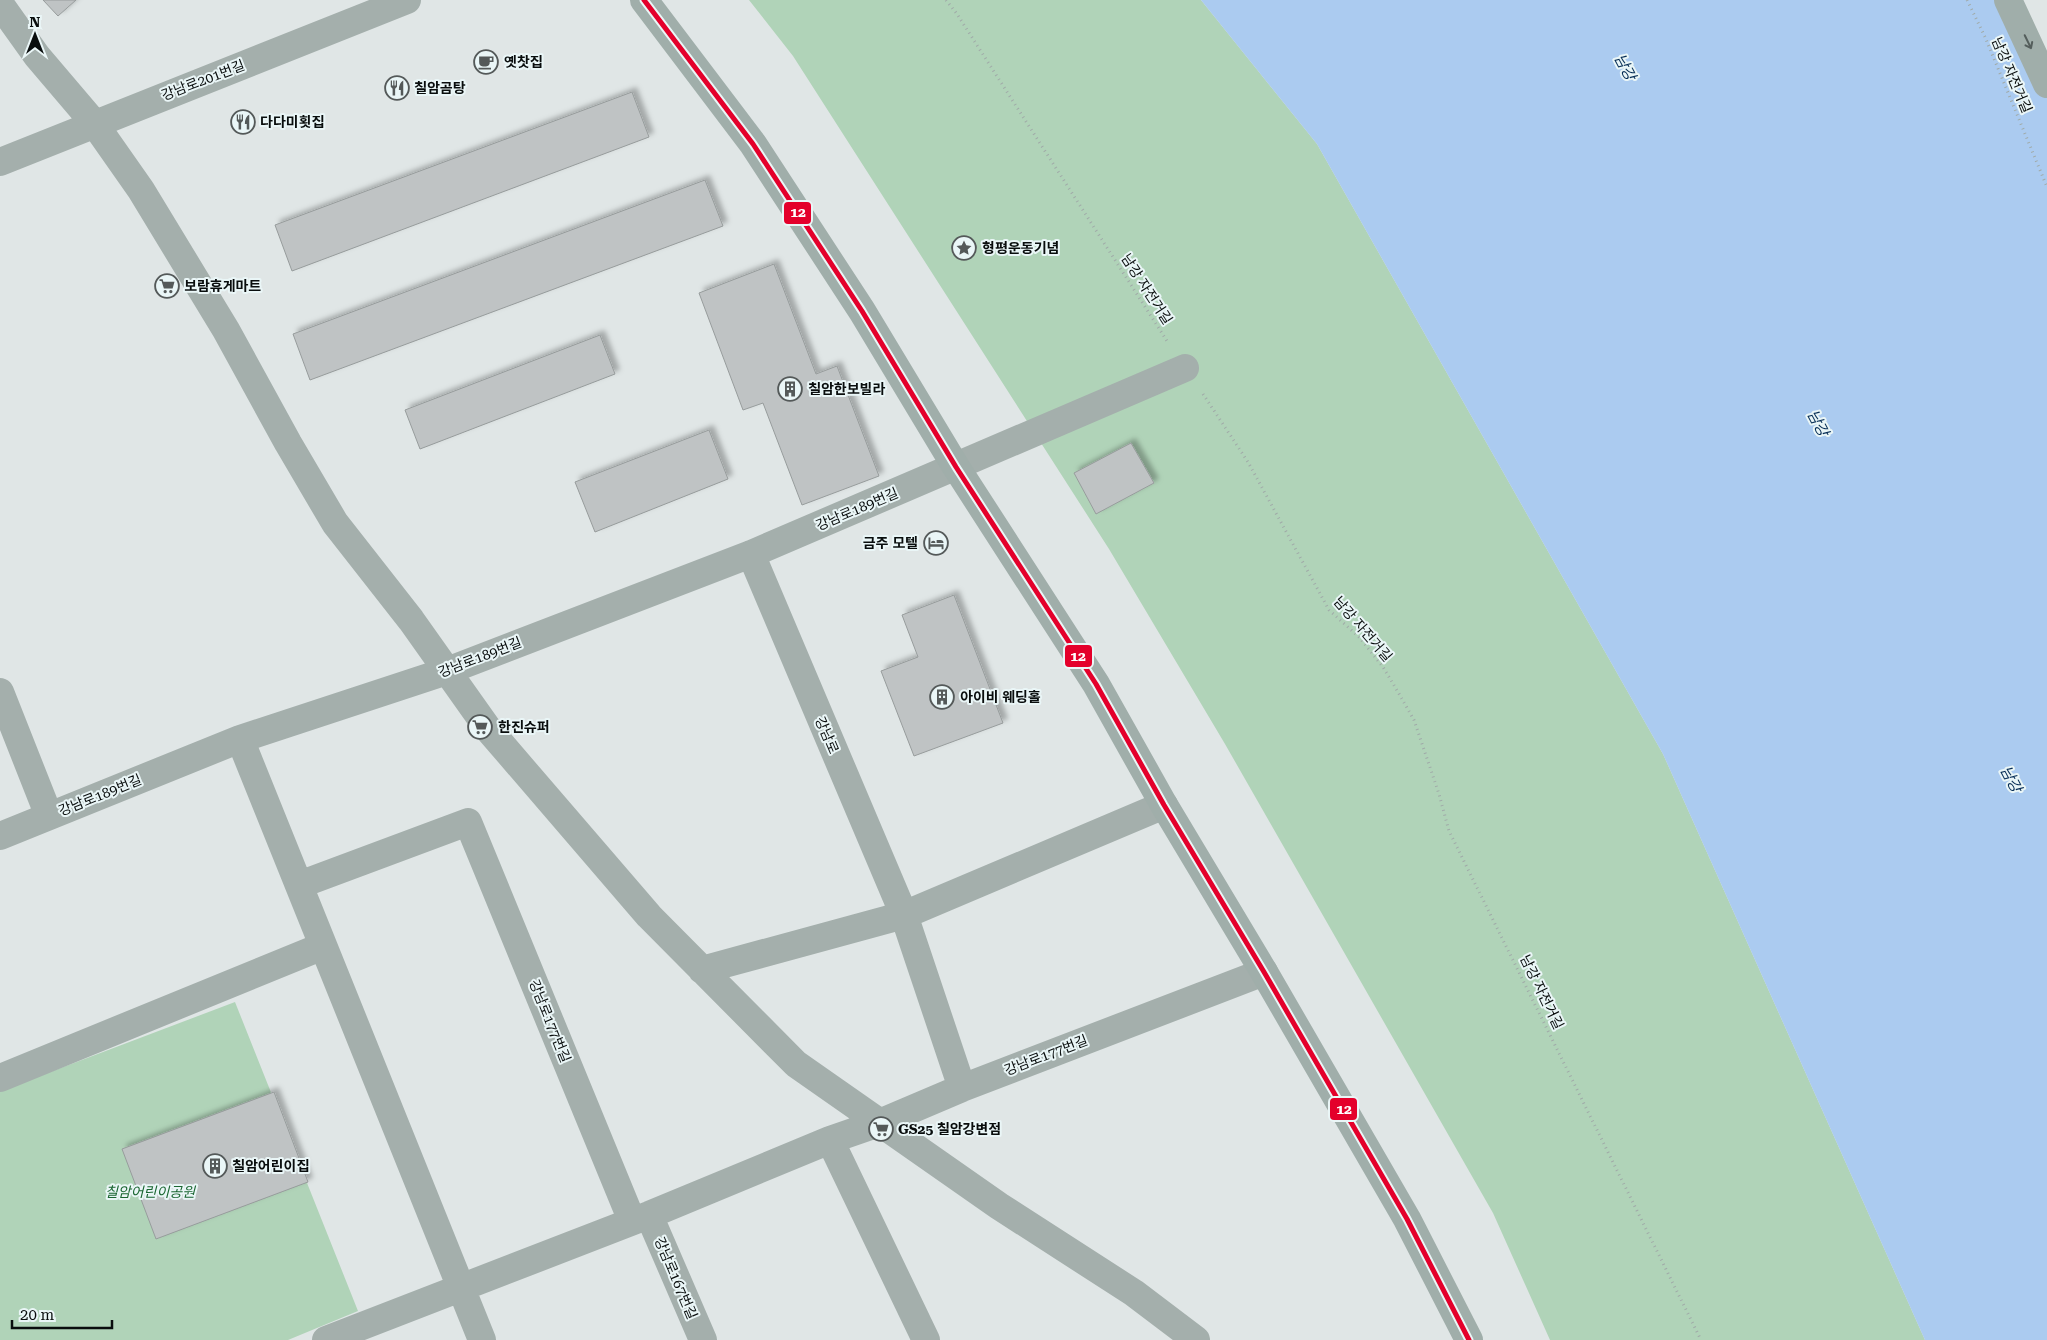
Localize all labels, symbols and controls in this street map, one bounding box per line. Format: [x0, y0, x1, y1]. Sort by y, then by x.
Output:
north arrow [10, 10, 60, 60]
text: N [30, 14, 41, 30]
one-way arrow [2024, 34, 2033, 49]
street label: 남강 자전거길 [1989, 35, 2035, 115]
cafe icon: 옛찻집 [473, 49, 499, 75]
water label: 남강 [1611, 51, 1640, 85]
place label: 옛찻집 [504, 54, 543, 70]
street label: 강남로201번길 [159, 57, 247, 103]
restaurant icon: 칠암곰탕 [384, 75, 410, 101]
place label: 칠암곰탕 [414, 80, 466, 96]
restaurant icon: 다다미횟집 [230, 109, 256, 135]
place label: 다다미횟집 [260, 114, 324, 130]
line badge: 12 [783, 201, 812, 225]
text: 12 [790, 204, 806, 220]
place icon: 형평운동기념 [951, 235, 977, 261]
place label: 형평운동기념 [982, 240, 1059, 256]
street label: 남강 자전거길 [1118, 251, 1176, 327]
supermarket icon: 보람휴게마트 [154, 273, 180, 299]
place label: 보람휴게마트 [184, 278, 261, 294]
building icon: 칠암한보빌라 [777, 376, 803, 402]
place label: 칠암한보빌라 [808, 381, 885, 397]
water label: 남강 [1804, 407, 1833, 441]
street label: 강남로189번길 [813, 484, 901, 534]
hotel icon: 금주 모텔 [923, 530, 949, 556]
place label: 금주 모텔 [863, 535, 918, 551]
street label: 남강 자전거길 [1330, 593, 1396, 665]
street label: 강남로189번길 [436, 634, 524, 680]
line badge: 12 [1064, 644, 1093, 668]
text: 12 [1070, 648, 1086, 664]
building icon: 아이비 웨딩홀 [929, 684, 955, 710]
place label: 아이비 웨딩홀 [960, 689, 1041, 705]
supermarket icon: 한진슈퍼 [467, 714, 493, 740]
street label: 강남로 [812, 714, 842, 756]
place label: 한진슈퍼 [498, 719, 550, 735]
water label: 남강 [1997, 763, 2026, 797]
street label: 강남로189번길 [56, 771, 144, 819]
street label: 남강 자전거길 [1517, 952, 1567, 1032]
street label: 강남로177번길 [526, 977, 574, 1065]
street label: 강남로177번길 [1002, 1032, 1090, 1078]
line badge: 12 [1329, 1097, 1358, 1121]
text: 12 [1336, 1101, 1352, 1117]
supermarket icon: GS25 칠암강변점 [868, 1116, 894, 1142]
place label: GS25 칠암강변점 [898, 1121, 1001, 1137]
building icon: 칠암어린이집 [202, 1153, 228, 1179]
place label: 칠암어린이집 [232, 1158, 309, 1174]
park label: 칠암어린이공원 [105, 1184, 196, 1200]
street label: 강남로167번길 [651, 1234, 701, 1322]
scale bar [12, 1298, 112, 1330]
text: 20 m [20, 1306, 55, 1324]

